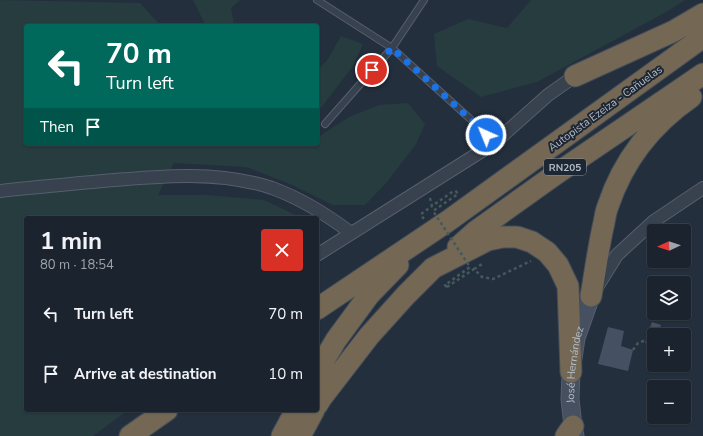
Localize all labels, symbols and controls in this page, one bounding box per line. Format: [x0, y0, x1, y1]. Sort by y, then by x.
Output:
text: 70 m [106, 35, 172, 73]
icon: left [40, 40, 92, 92]
pin [355, 53, 389, 87]
icon: arrive [361, 59, 383, 81]
street label: Autopista Ezeiza - Cañuelas [545, 62, 665, 155]
text: Turn left [106, 71, 174, 95]
position arrow [465, 114, 507, 156]
icon: arrive [82, 116, 104, 138]
text: Then [40, 117, 74, 137]
road number: RN205 [544, 159, 586, 175]
north arrow [647, 224, 691, 268]
map controls [647, 224, 691, 424]
text: 1 min [40, 225, 102, 257]
button: close [261, 229, 303, 271]
text: 80 m · 18:54 [40, 256, 114, 274]
button: layers [647, 276, 691, 320]
icon: left [40, 303, 62, 325]
text: Turn left [74, 304, 133, 324]
text: 70 m [268, 304, 303, 324]
street label: José Hernández [563, 324, 588, 405]
button: + [647, 328, 691, 372]
icon: arrive [40, 363, 62, 385]
text: Arrive at destination [74, 364, 217, 384]
text: 10 m [268, 364, 303, 384]
button: − [647, 380, 691, 424]

